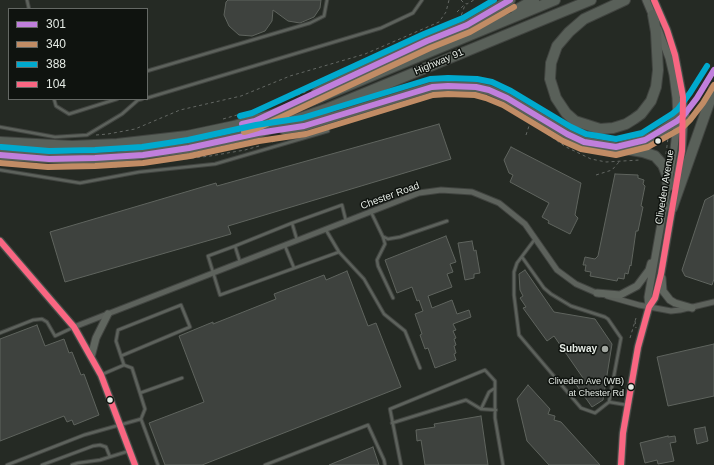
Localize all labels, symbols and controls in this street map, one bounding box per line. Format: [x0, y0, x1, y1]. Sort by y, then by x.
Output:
legend [8, 8, 148, 100]
text: 301 [46, 17, 66, 31]
text: 340 [46, 37, 66, 51]
street label: Highway 91 [413, 46, 465, 78]
text: 388 [46, 57, 66, 71]
text: 104 [46, 77, 66, 91]
unlabelled marker [653, 136, 663, 146]
street label: Cliveden Avenue [653, 149, 677, 225]
street label: Chester Road [359, 180, 421, 212]
place label: Subway [559, 343, 597, 355]
marker: Subway [600, 344, 610, 354]
place label: Cliveden Ave (WB) at Chester Rd [548, 377, 624, 398]
marker: Cliveden Ave (WB) at Chester Rd [626, 382, 636, 392]
unlabelled marker [105, 395, 115, 405]

